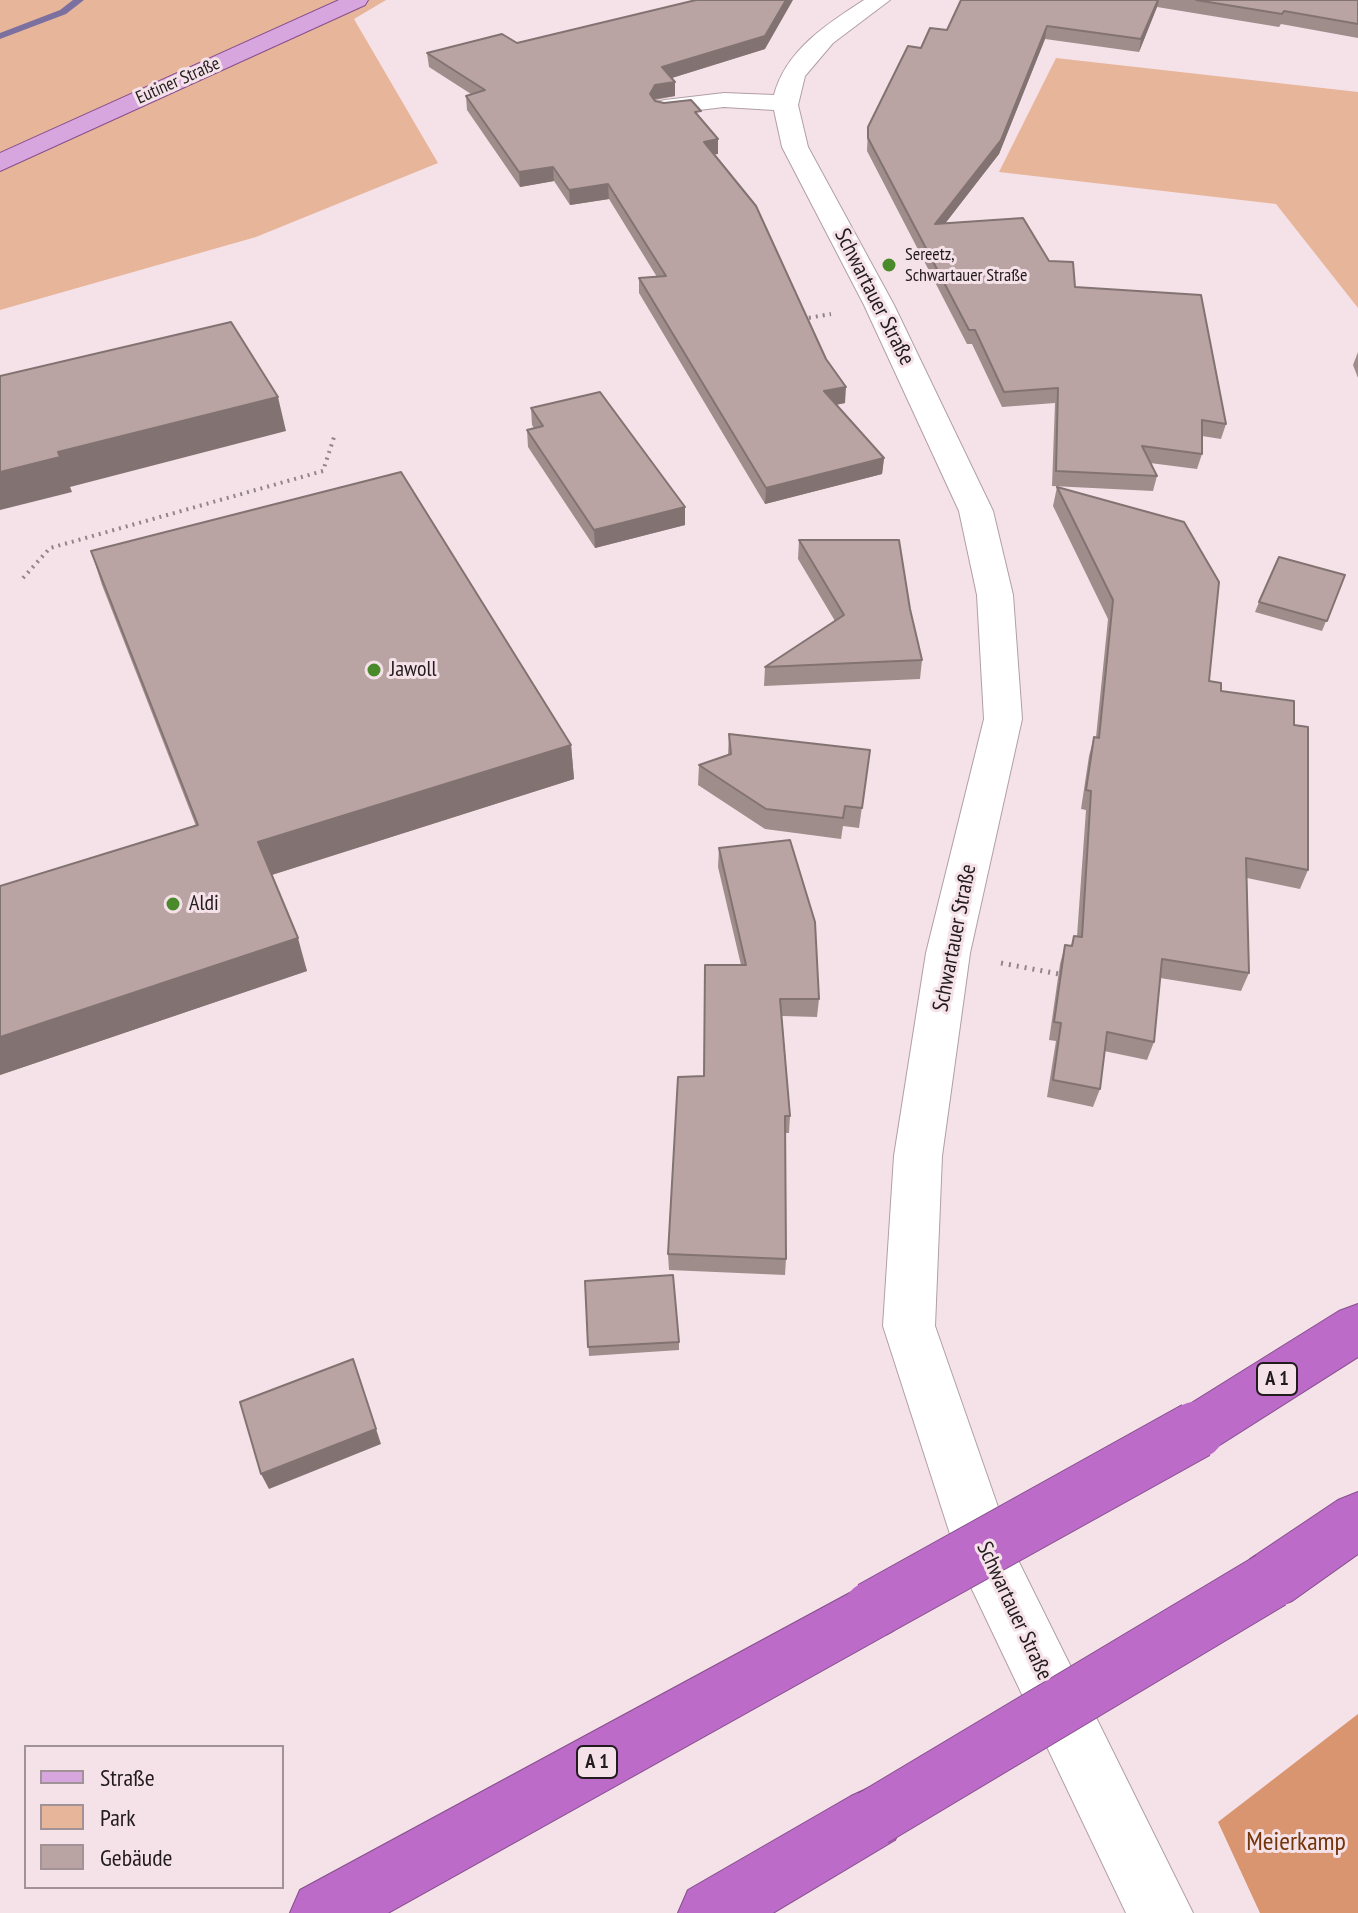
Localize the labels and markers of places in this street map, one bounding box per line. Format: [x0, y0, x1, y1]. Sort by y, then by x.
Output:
place label: Sereetz, Schwartauer Straße [905, 244, 1027, 286]
marker: Sereetz, Schwartauer Straße [880, 256, 898, 274]
place label: Jawoll [390, 657, 437, 683]
marker: Jawoll [365, 661, 383, 679]
place label: Aldi [189, 891, 219, 917]
marker: Aldi [164, 895, 182, 913]

